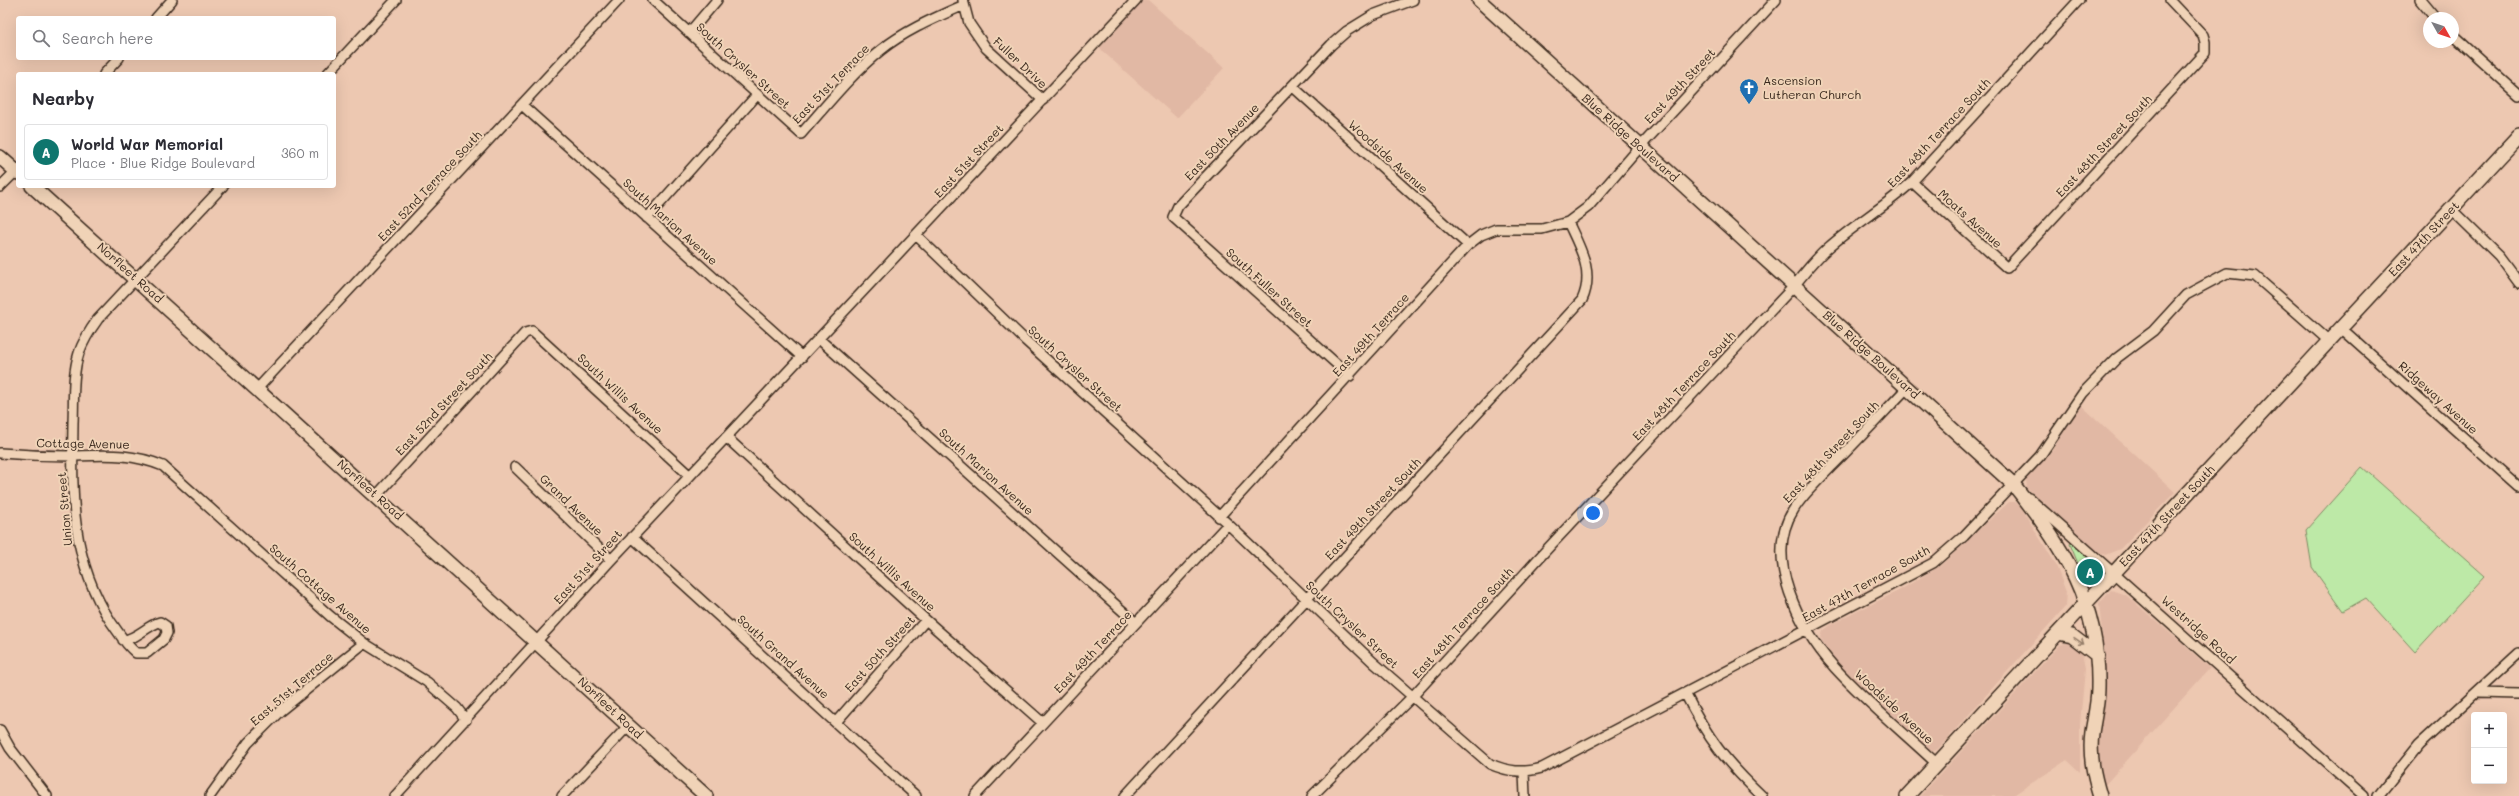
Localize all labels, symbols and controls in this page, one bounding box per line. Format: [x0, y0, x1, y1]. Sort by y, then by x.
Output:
north arrow [2423, 12, 2459, 48]
search box [16, 16, 336, 60]
street label: South Crysler Street [693, 19, 794, 112]
icon: search [30, 27, 52, 49]
text: Search here [62, 28, 153, 48]
street label: Fuller Drive [990, 33, 1051, 91]
street label: East 51st Terrace [788, 40, 872, 127]
street label: East 49th Street [1640, 44, 1718, 126]
place label: Ascension Lutheran Church [1763, 72, 1861, 102]
street label: East 48th Terrace South [1883, 74, 1993, 190]
church icon: Ascension Lutheran Church [1738, 77, 1760, 105]
text: Nearby [32, 87, 94, 109]
street label: Blue Ridge Boulevard [1579, 90, 1683, 185]
street label: East 48th Street South [2052, 91, 2155, 200]
street label: East 50th Avenue [1180, 99, 1262, 183]
street label: Woodside Avenue [1345, 116, 1432, 196]
street label: East 51st Street [930, 120, 1006, 200]
street label: East 52nd Terrace South [374, 126, 485, 244]
text: World War Memorial [71, 134, 223, 154]
text: A [41, 144, 51, 161]
text: 360 m [281, 144, 319, 161]
text: Place · Blue Ridge Boulevard [71, 154, 255, 171]
street label: South Marion Avenue [620, 174, 721, 268]
street label: Moats Avenue [1935, 185, 2006, 251]
street label: East 47th Street [2384, 197, 2462, 279]
street label: Norfleet Road [94, 238, 167, 306]
street label: South Fuller Street [1223, 244, 1316, 330]
street label: East 49th Terrace [1328, 289, 1412, 380]
street label: Blue Ridge Boulevard [1820, 307, 1924, 402]
street label: South Crysler Street [1025, 322, 1126, 415]
street label: East 48th Terrace South [1628, 327, 1738, 443]
street label: East 52nd Street South [391, 348, 496, 458]
street label: South Willis Avenue [574, 349, 667, 437]
street label: Ridgeway Avenue [2395, 357, 2482, 437]
street label: East 48th Street South [1779, 397, 1882, 506]
street label: South Marion Avenue [936, 424, 1037, 518]
street label: Cottage Avenue [36, 434, 130, 452]
street label: East 49th Street South [1321, 454, 1424, 563]
street label: Norfleet Road [334, 455, 407, 523]
street label: East 47th Street South [2115, 461, 2218, 570]
street label: Grand Avenue [537, 470, 607, 539]
street label: Union Street [53, 471, 75, 547]
your location [1583, 503, 1603, 523]
street label: East 51st Street [550, 526, 625, 607]
street label: South Willis Avenue [846, 528, 939, 614]
street label: South Cottage Avenue [266, 540, 375, 637]
street label: East 47th Terrace South [1799, 541, 1932, 625]
pin: A [2077, 557, 2103, 587]
street label: East 48th Terrace South [1408, 563, 1517, 681]
street label: South Crysler Street [1303, 577, 1403, 672]
street label: Westridge Road [2158, 592, 2239, 667]
street label: East 49th Terrace [1050, 607, 1135, 696]
street label: South Grand Avenue [734, 611, 833, 702]
street label: East 50th Street [841, 612, 918, 695]
one-way arrow [2074, 637, 2085, 645]
street label: East 51st Terrace [247, 648, 336, 729]
street label: Woodside Avenue [1852, 666, 1938, 747]
street label: Norfleet Road [575, 673, 647, 742]
map controls [2471, 712, 2507, 784]
button: + [2471, 712, 2507, 748]
button: − [2471, 748, 2507, 784]

